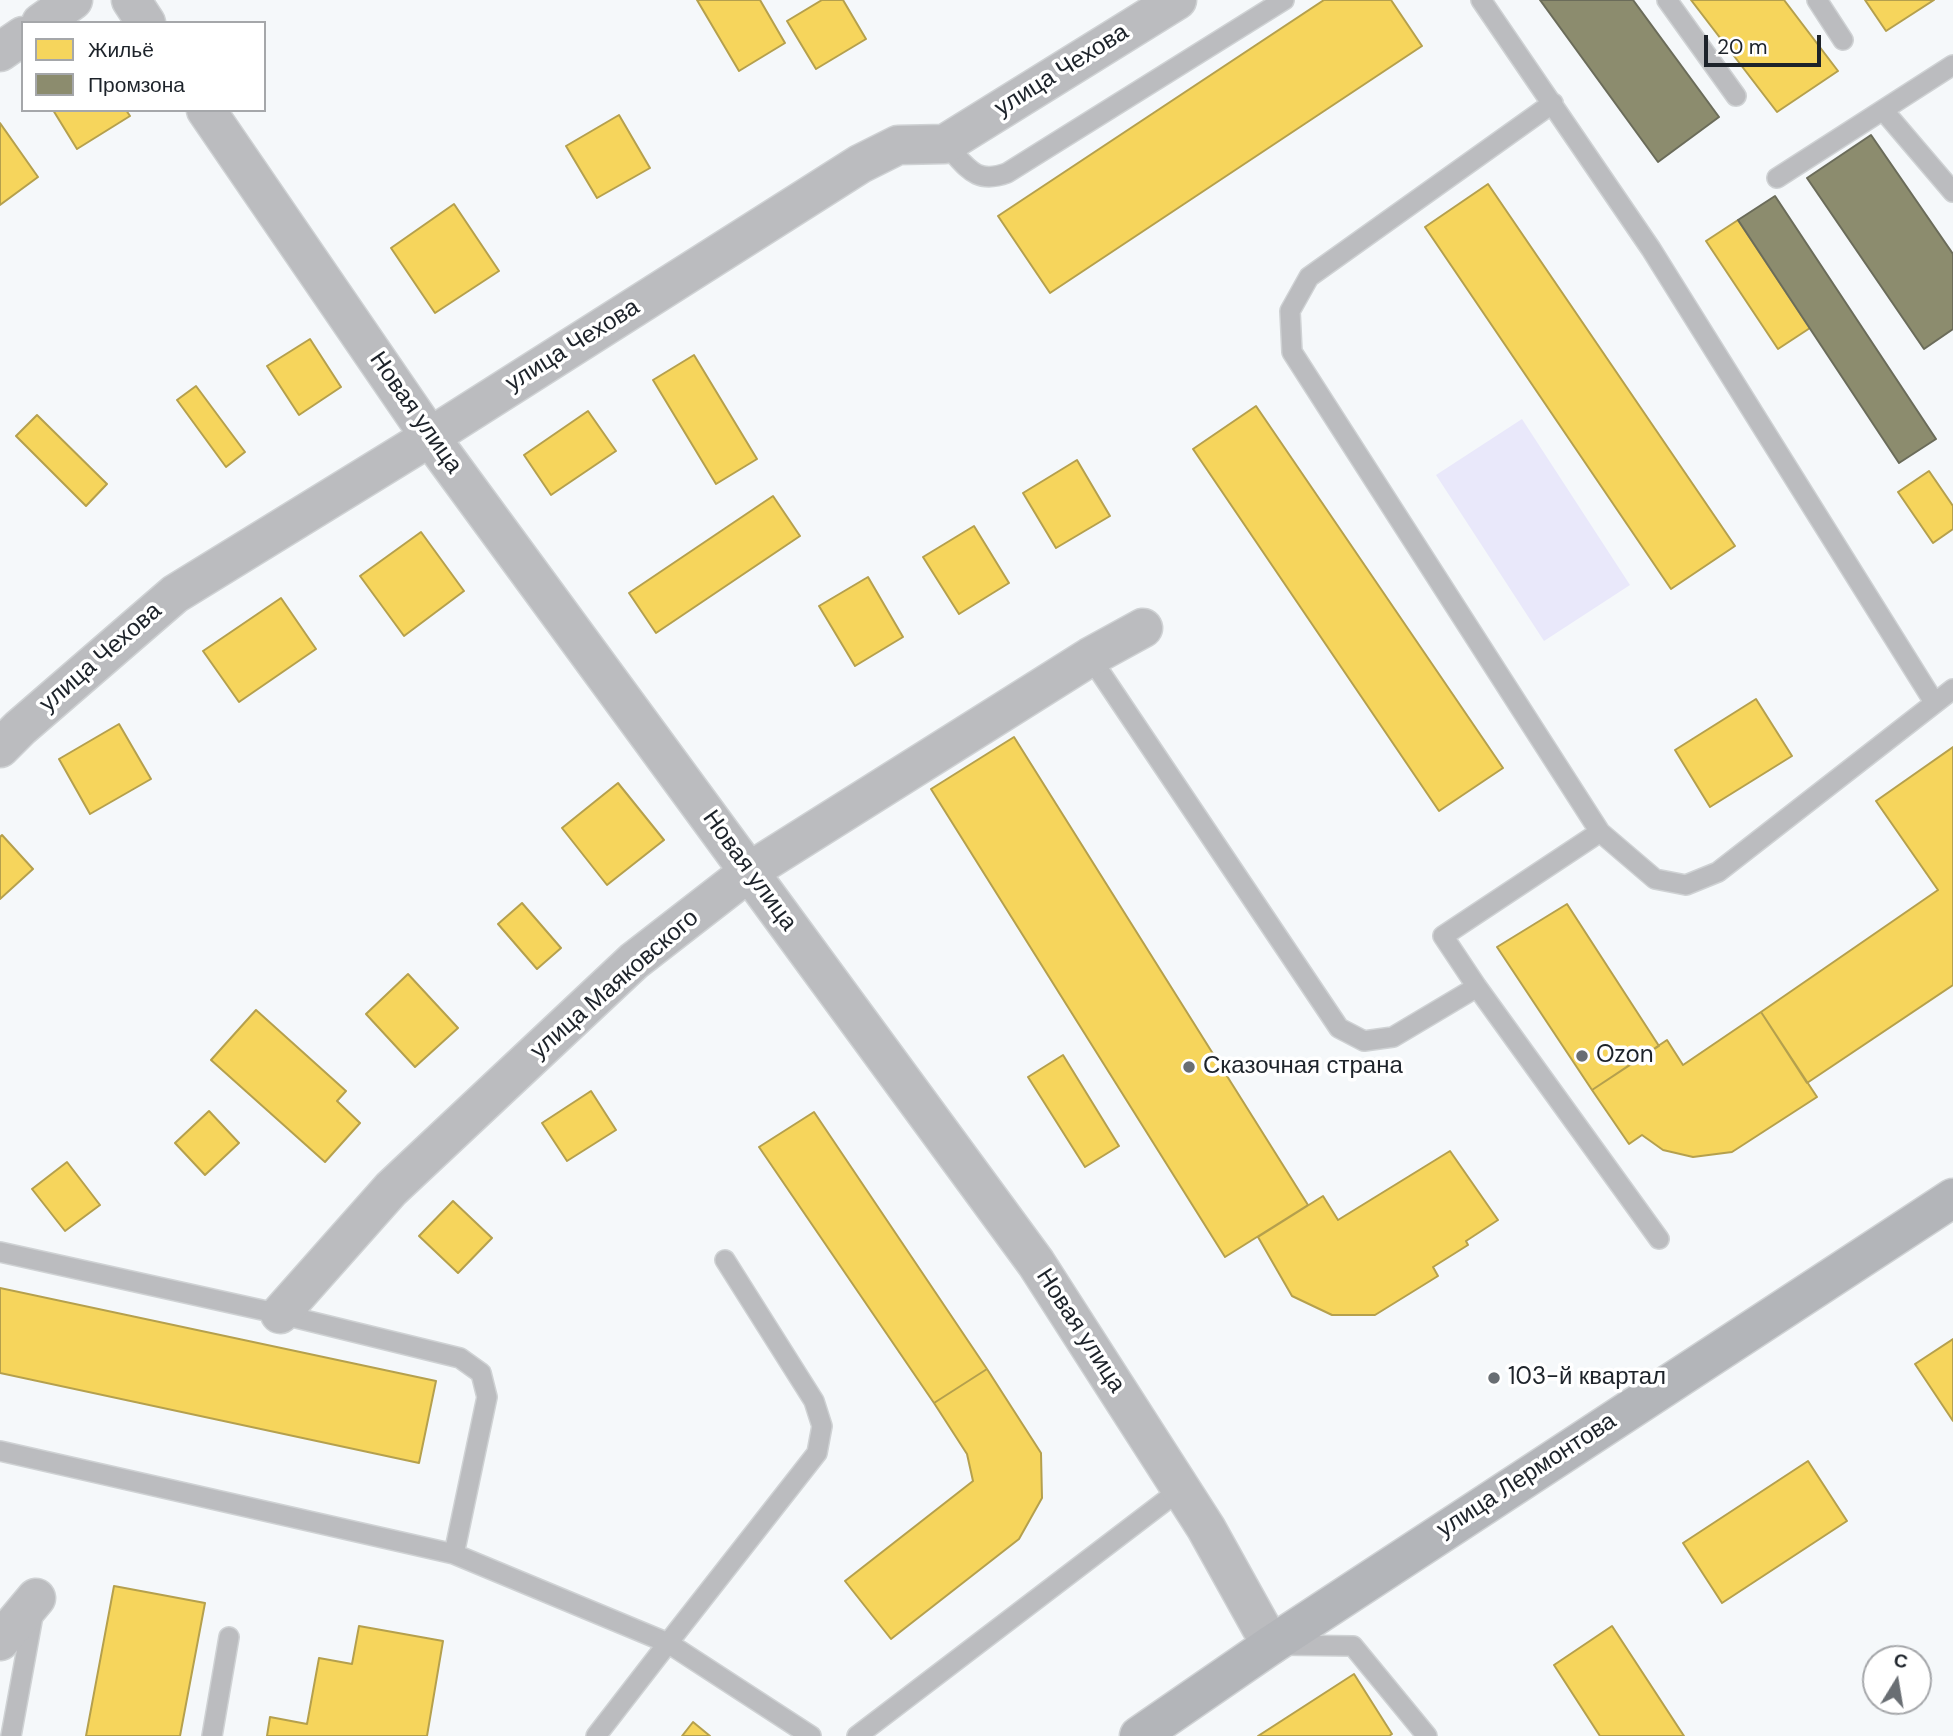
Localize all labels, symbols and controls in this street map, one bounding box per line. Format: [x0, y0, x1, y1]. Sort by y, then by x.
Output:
street label: улица Чехова [990, 18, 1134, 124]
legend [21, 21, 266, 112]
scale bar [1708, 21, 1825, 65]
text: 20 m [1717, 33, 1768, 61]
text: Жильё [88, 36, 154, 64]
text: Промзона [88, 71, 185, 99]
street label: улица Чехова [501, 293, 645, 399]
street label: Новая улица [363, 347, 467, 479]
street label: улица Чехова [34, 597, 168, 719]
street label: Новая улица [696, 805, 802, 937]
street label: улица Маяковского [525, 904, 705, 1066]
place label: Ozon [1596, 1042, 1654, 1070]
marker: Ozon [1574, 1048, 1590, 1064]
place label: Сказочная страна [1203, 1053, 1403, 1081]
marker: Сказочная страна [1181, 1059, 1197, 1075]
street label: Новая улица [1029, 1264, 1131, 1398]
place label: 103-й квартал [1508, 1364, 1666, 1392]
marker: 103-й квартал [1486, 1370, 1502, 1386]
street label: улица Лермонтова [1432, 1407, 1622, 1545]
north arrow [1862, 1645, 1932, 1715]
text: С [1892, 1647, 1910, 1674]

